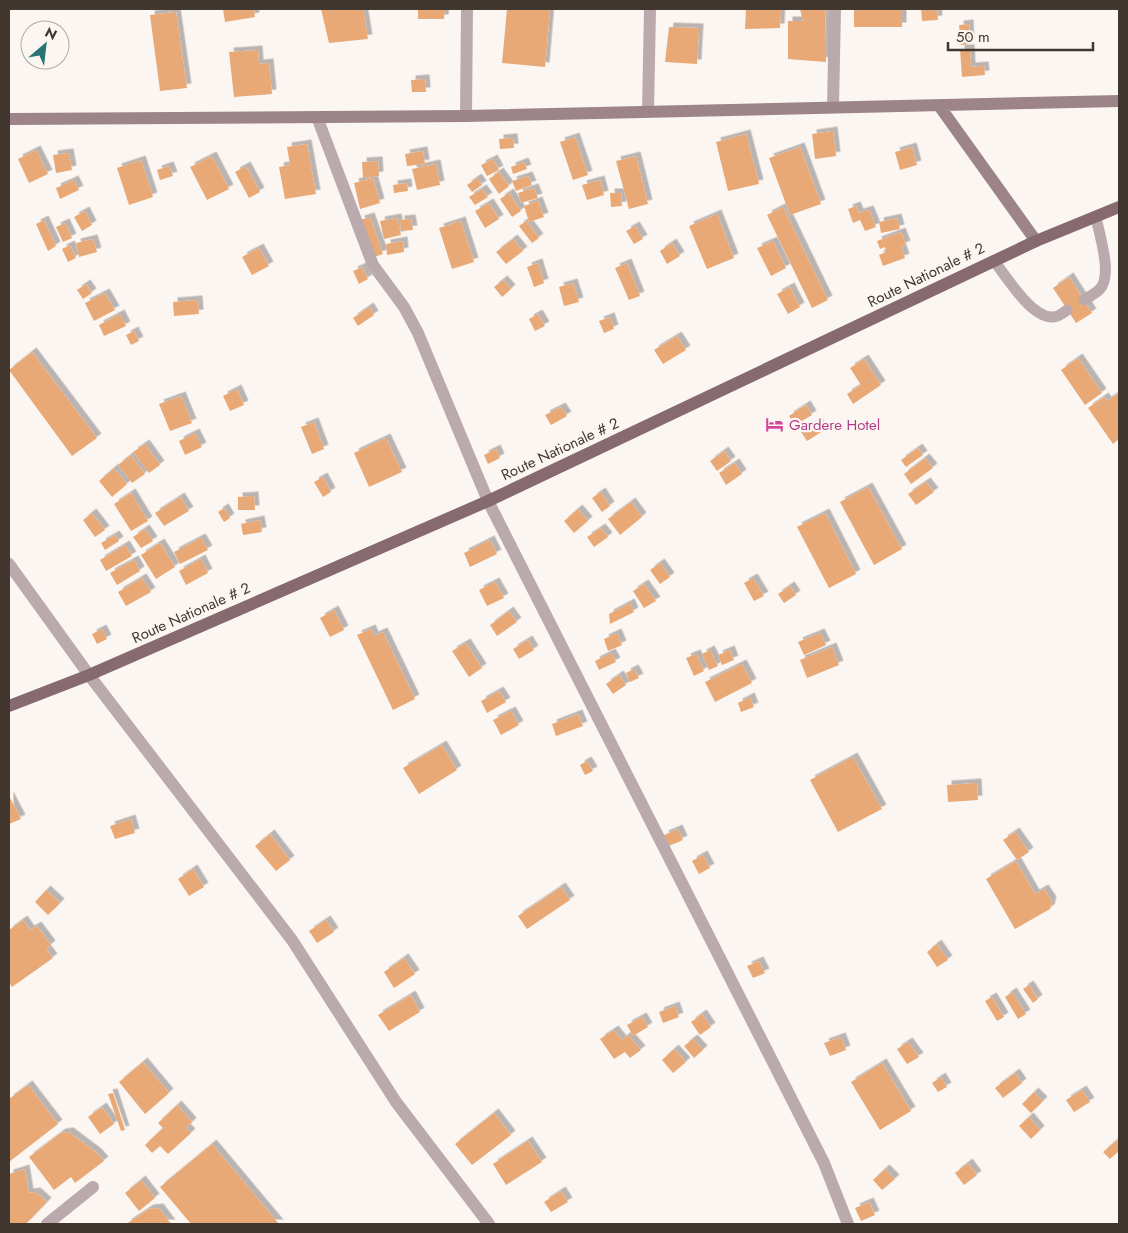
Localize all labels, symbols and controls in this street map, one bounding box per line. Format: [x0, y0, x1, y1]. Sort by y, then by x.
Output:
north arrow [20, 20, 70, 70]
scale bar [948, 20, 1093, 52]
text: N [41, 22, 61, 45]
text: 50 m [956, 26, 990, 48]
street label: Route Nationale # 2 [864, 237, 988, 313]
street label: Route Nationale # 2 [497, 412, 623, 486]
place label: Gardere Hotel [789, 414, 880, 436]
hotel icon: Gardere Hotel [765, 415, 785, 435]
street label: Route Nationale # 2 [128, 577, 254, 649]

